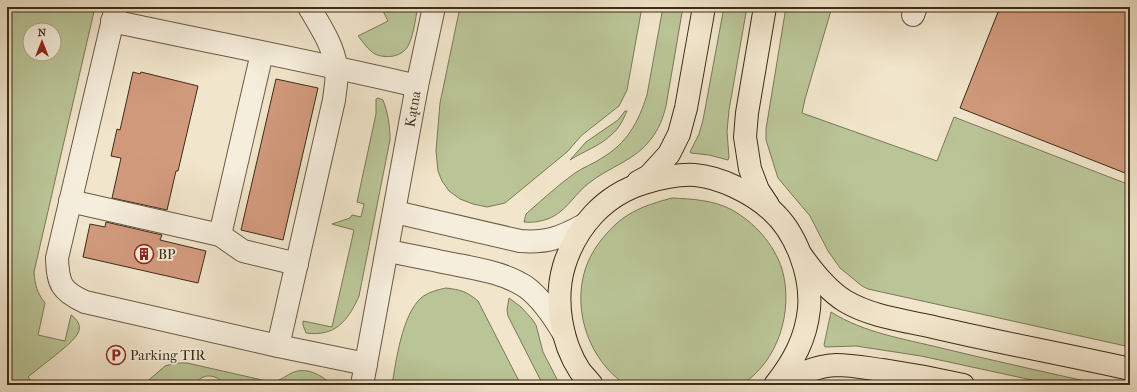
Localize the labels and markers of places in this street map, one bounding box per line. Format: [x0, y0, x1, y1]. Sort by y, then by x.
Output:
building icon: BP [133, 243, 155, 265]
place label: BP [158, 246, 176, 263]
parking icon: Parking TIR [105, 344, 127, 366]
place label: Parking TIR [130, 347, 206, 364]

